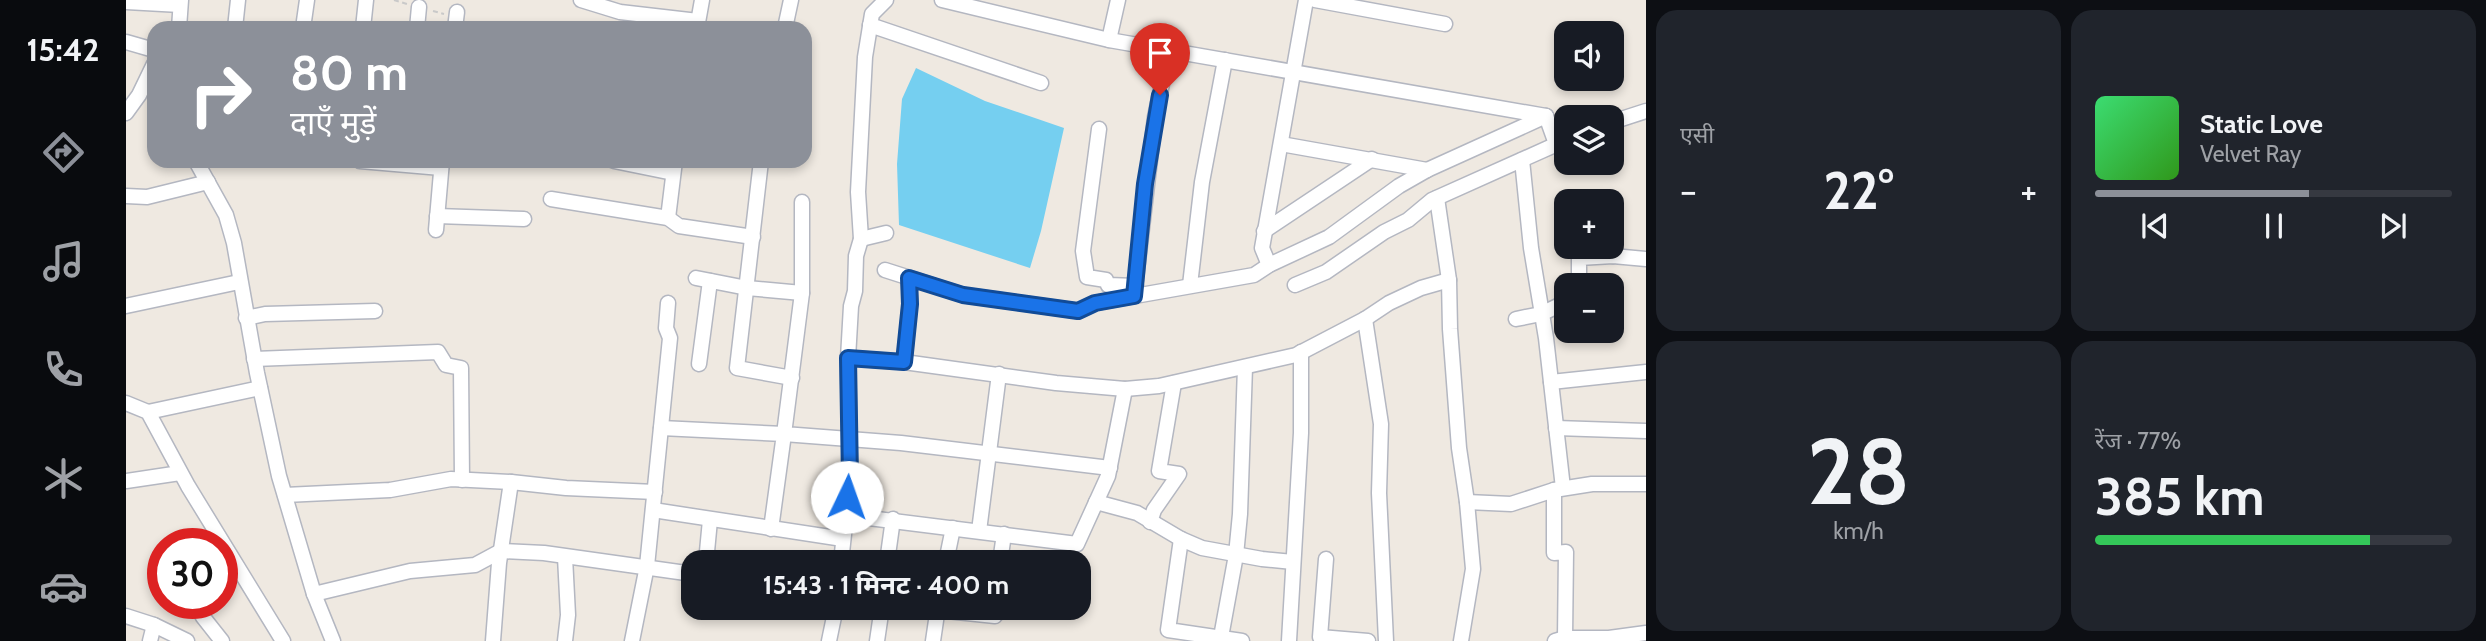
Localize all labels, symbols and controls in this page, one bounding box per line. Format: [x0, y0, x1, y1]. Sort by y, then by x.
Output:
map controls [1554, 21, 1624, 343]
button: sound [1554, 21, 1624, 91]
pin [1130, 23, 1190, 95]
text: 15:42 [27, 30, 99, 69]
icon: arrive [1141, 34, 1179, 72]
text: 80 m [290, 43, 408, 102]
icon: right [175, 49, 266, 140]
text: दाएँ मुड़ें [290, 103, 376, 142]
button: layers [1554, 105, 1624, 175]
text: Static Love [2200, 108, 2323, 140]
text: एसी [1680, 121, 1714, 149]
icon: directions [39, 128, 88, 177]
text: Velvet Ray [2200, 140, 2301, 168]
text: 22° [1823, 159, 1894, 222]
text: − [1680, 167, 1697, 214]
text: + [2020, 167, 2037, 214]
button: + [1554, 189, 1624, 259]
icon: previous [2136, 207, 2174, 245]
icon: pause [2255, 207, 2293, 245]
icon: next [2374, 207, 2412, 245]
icon: music [39, 237, 88, 286]
button: − [1554, 273, 1624, 343]
icon: phone [39, 345, 88, 394]
text: 28 [1807, 416, 1910, 527]
text: रेंज · 77% [2095, 427, 2181, 455]
icon: climate [39, 454, 88, 503]
position arrow [810, 460, 884, 534]
text: 385 km [2095, 465, 2264, 528]
text: km/h [1833, 517, 1884, 545]
speed limit sign: 30 [147, 528, 238, 619]
icon: car [39, 562, 88, 611]
text: 15:43 · 1 मिनट · 400 m [763, 569, 1009, 601]

